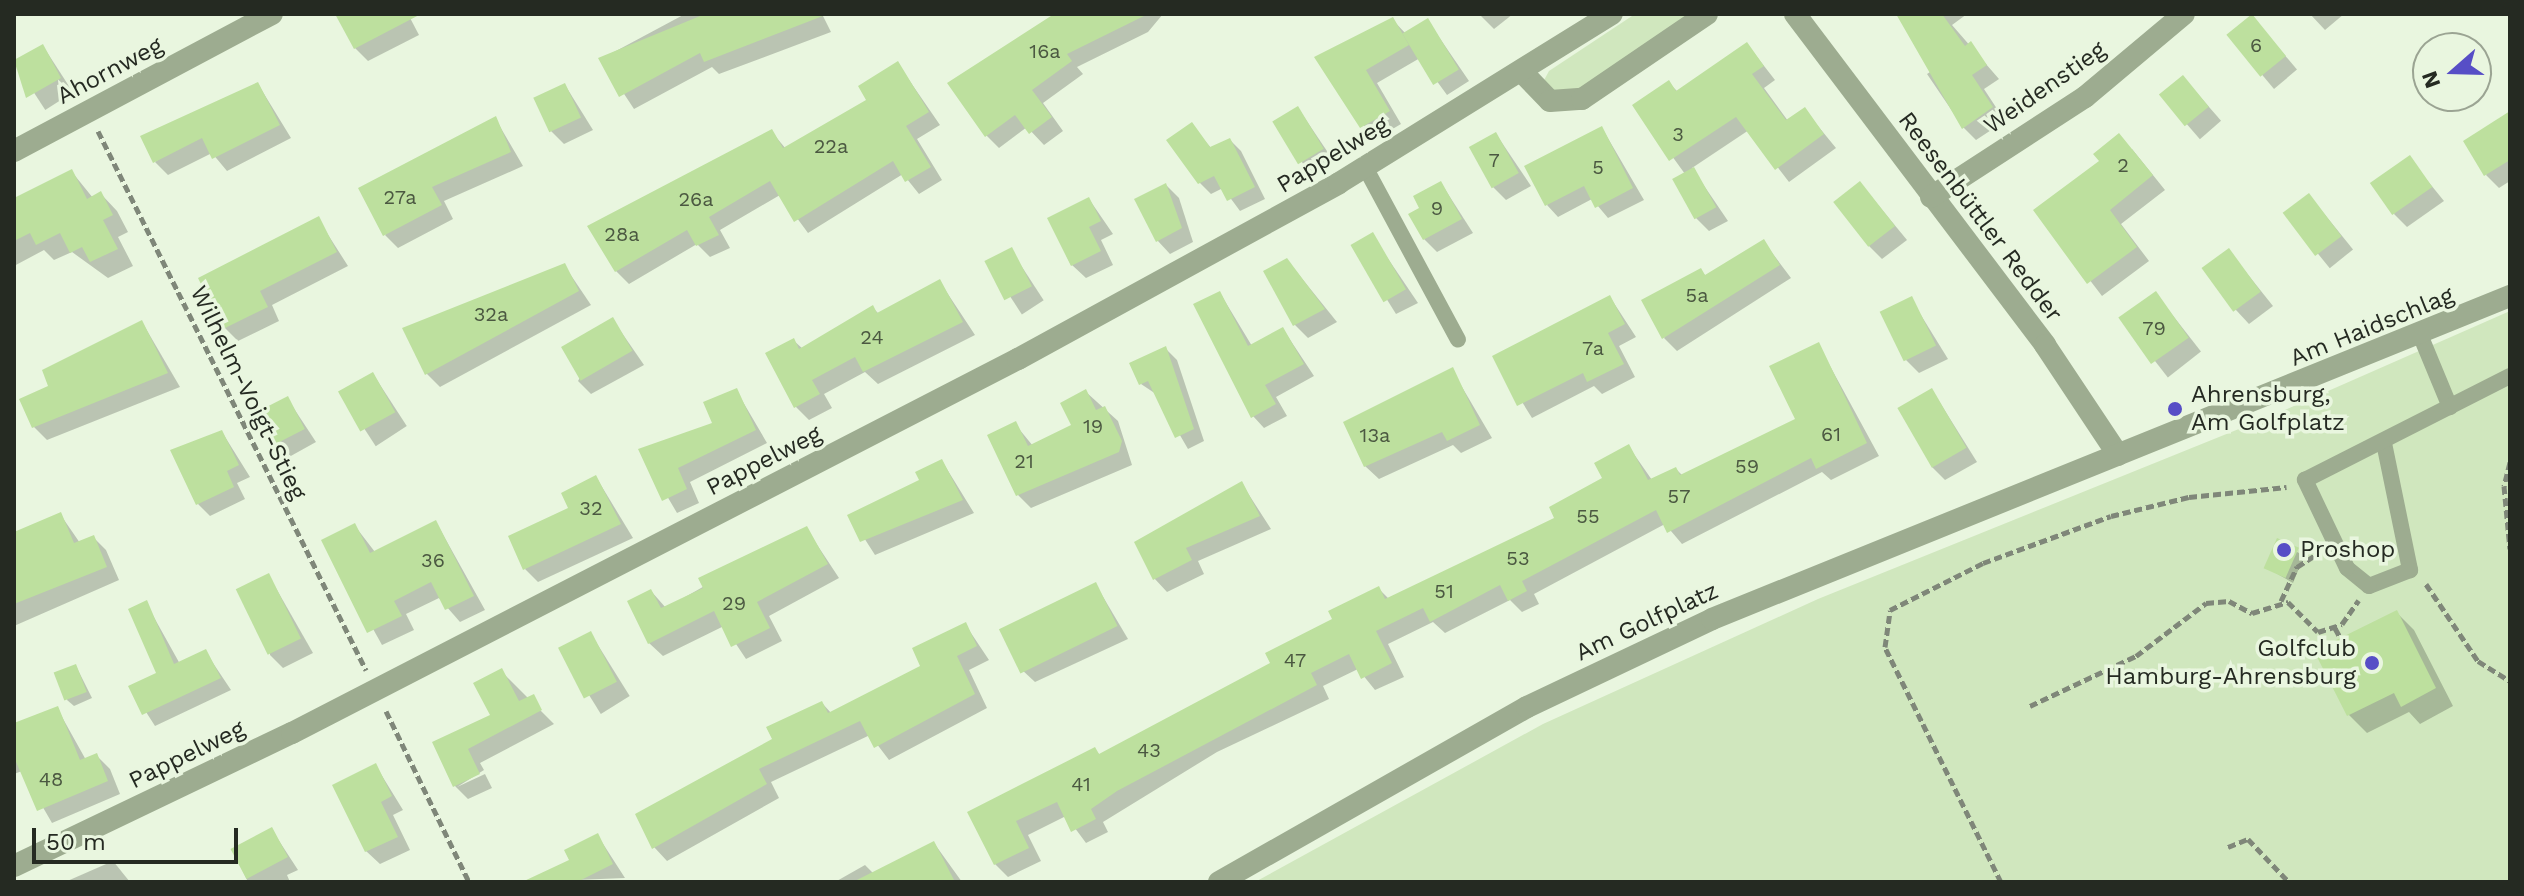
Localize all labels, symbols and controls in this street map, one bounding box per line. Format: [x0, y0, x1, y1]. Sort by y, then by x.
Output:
street label: Ahornweg [52, 31, 168, 111]
north arrow [2412, 32, 2492, 112]
house number: 6 [2250, 33, 2262, 57]
street label: Weidenstieg [1979, 35, 2111, 141]
house number: 16a [1029, 39, 1061, 63]
text: N [2416, 68, 2445, 92]
street label: Reesenbüttler Redder [1892, 106, 2068, 328]
street label: Pappelweg [1272, 110, 1394, 200]
house number: 3 [1672, 122, 1684, 146]
house number: 22a [814, 134, 848, 158]
house number: 7 [1488, 148, 1500, 172]
house number: 2 [2117, 153, 2129, 177]
house number: 5 [1592, 155, 1604, 179]
house number: 27a [383, 185, 417, 209]
house number: 26a [678, 187, 714, 211]
house number: 9 [1431, 196, 1443, 220]
house number: 28a [604, 222, 640, 246]
street label: Wilhelm-Voigt-Stieg [184, 281, 312, 505]
street label: Am Haidschlag [2286, 281, 2458, 373]
house number: 5a [1686, 283, 1708, 307]
house number: 32a [474, 302, 508, 326]
house number: 79 [2142, 316, 2166, 340]
house number: 24 [860, 325, 884, 349]
house number: 7a [1582, 336, 1604, 360]
place label: Ahrensburg, Am Golfplatz [2191, 381, 2345, 437]
marker: Ahrensburg, Am Golfplatz [2166, 400, 2184, 418]
house number: 19 [1083, 414, 1103, 438]
street label: Pappelweg [702, 420, 826, 502]
house number: 61 [1821, 422, 1841, 446]
house number: 13a [1360, 423, 1390, 447]
house number: 21 [1014, 449, 1034, 473]
house number: 59 [1735, 454, 1759, 478]
house number: 57 [1668, 484, 1690, 508]
house number: 32 [579, 496, 603, 520]
house number: 55 [1576, 504, 1600, 528]
place label: Proshop [2300, 536, 2395, 564]
marker: Proshop [2275, 541, 2293, 559]
house number: 53 [1506, 546, 1530, 570]
house number: 36 [421, 548, 445, 572]
street label: Am Golfplatz [1571, 576, 1723, 668]
house number: 51 [1434, 579, 1454, 603]
house number: 29 [722, 591, 746, 615]
place label: Golfclub Hamburg-Ahrensburg [2105, 635, 2356, 691]
house number: 47 [1284, 648, 1306, 672]
marker: Golfclub Hamburg-Ahrensburg [2363, 654, 2381, 672]
street label: Pappelweg [124, 715, 250, 795]
house number: 43 [1137, 738, 1161, 762]
house number: 48 [39, 767, 63, 791]
house number: 41 [1071, 772, 1091, 796]
scale bar [36, 812, 242, 862]
text: 50 m [46, 828, 106, 856]

